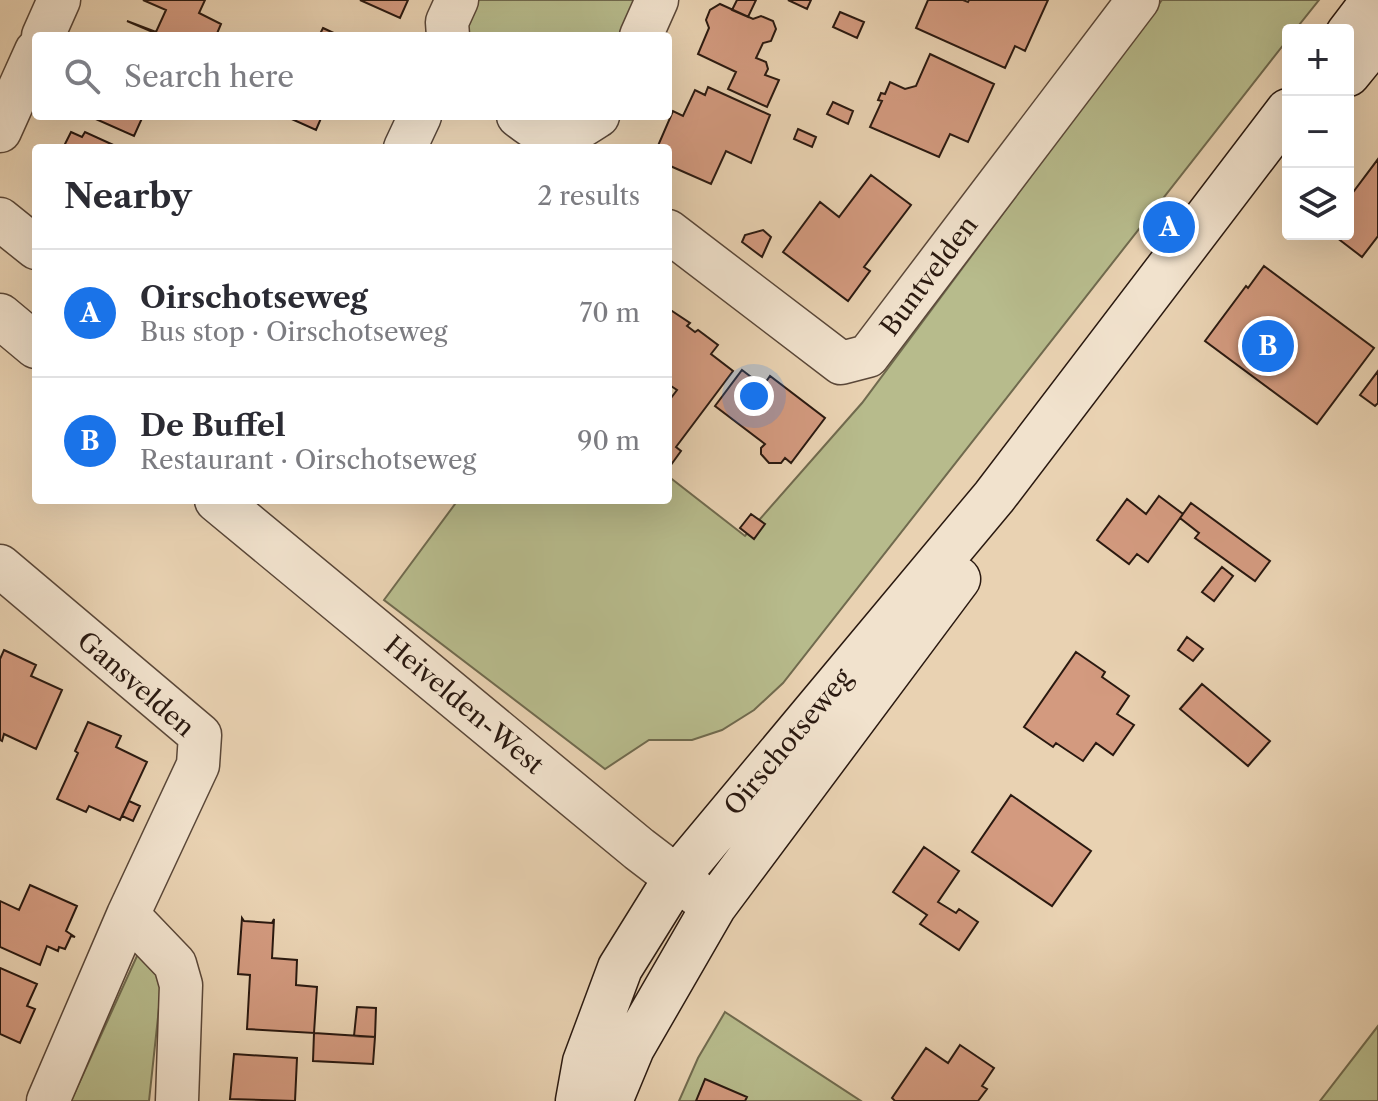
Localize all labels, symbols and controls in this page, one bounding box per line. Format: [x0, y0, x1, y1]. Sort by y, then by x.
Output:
map controls [1282, 24, 1354, 240]
button: + [1282, 24, 1354, 96]
search box [32, 32, 672, 120]
icon: search [60, 54, 104, 98]
text: Search here [124, 58, 294, 95]
button: − [1282, 96, 1354, 168]
button: layers [1282, 168, 1354, 240]
text: Nearby [64, 175, 192, 217]
text: 2 results [537, 180, 640, 212]
pin: A [1143, 197, 1195, 257]
street label: Buntvelden [874, 210, 984, 342]
text: Oirschotseweg [140, 279, 368, 316]
text: A [80, 297, 100, 329]
text: 70 m [580, 297, 640, 329]
text: Bus stop · Oirschotseweg [140, 316, 447, 348]
pin: B [1242, 316, 1294, 376]
your location [734, 376, 774, 416]
text: De Buffel [140, 407, 286, 444]
text: B [80, 425, 100, 457]
text: 90 m [577, 425, 640, 457]
text: Restaurant · Oirschotseweg [140, 444, 476, 476]
street label: Gansvelden [71, 625, 201, 743]
street label: Heivelden-West [378, 629, 551, 781]
street label: Oirschotseweg [717, 662, 859, 822]

